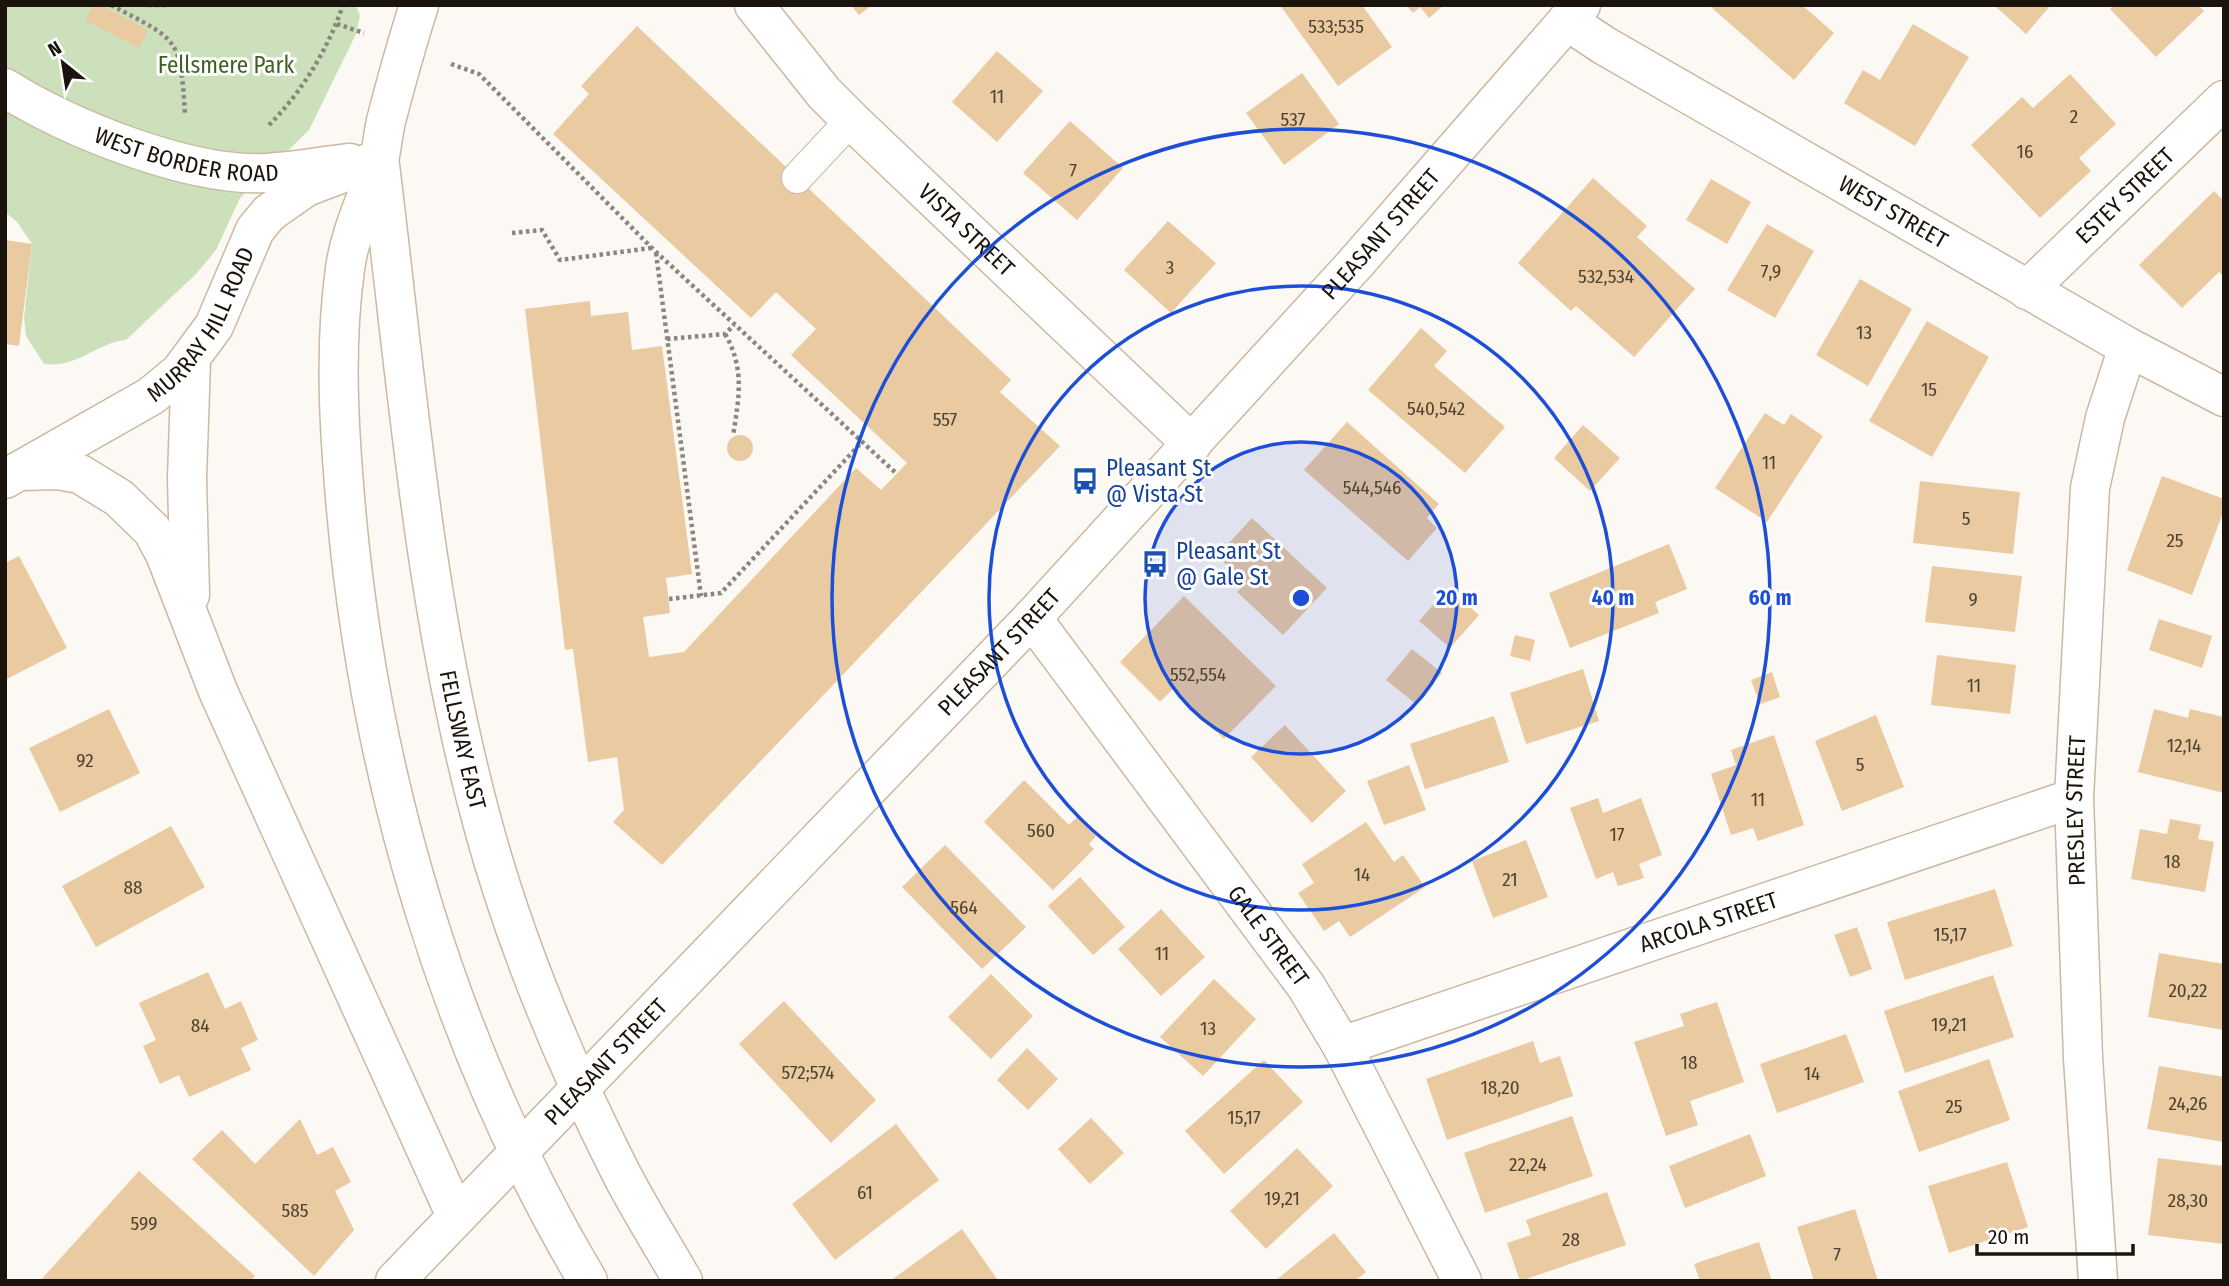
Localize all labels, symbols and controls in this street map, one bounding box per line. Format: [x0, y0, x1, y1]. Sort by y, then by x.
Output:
house number: 533;535 [1308, 15, 1364, 38]
north arrow [28, 28, 98, 98]
text: N [44, 36, 65, 62]
park label: Fellsmere Park [158, 51, 295, 79]
house number: 11 [990, 85, 1004, 108]
house number: 2 [2070, 105, 2078, 128]
house number: 537 [1281, 108, 1306, 131]
street label: WEST BORDER ROAD [90, 121, 279, 187]
house number: 16 [2017, 140, 2033, 163]
street label: ESTEY STREET [2070, 142, 2180, 249]
house number: 7 [1069, 159, 1077, 182]
street label: PLEASANT STREET [1316, 163, 1446, 305]
street label: WEST STREET [1834, 170, 1953, 254]
street label: VISTA STREET [913, 178, 1021, 282]
street label: MURRAY HILL ROAD [141, 243, 260, 408]
house number: 3 [1166, 256, 1174, 279]
house number: 7,9 [1761, 260, 1781, 283]
house number: 532,534 [1578, 265, 1634, 288]
house number: 13 [1856, 321, 1872, 344]
house number: 15 [1921, 378, 1937, 401]
house number: 540,542 [1407, 397, 1465, 420]
house number: 557 [933, 408, 958, 431]
house number: 11 [1762, 451, 1776, 474]
place label: Pleasant St @ Vista St [1106, 454, 1211, 508]
bus stop icon: Pleasant St @ Vista St [1070, 466, 1100, 496]
house number: 544,546 [1343, 476, 1401, 499]
house number: 5 [1962, 507, 1970, 530]
house number: 25 [2166, 529, 2184, 552]
place label: Pleasant St @ Gale St [1176, 537, 1281, 591]
bus stop icon: Pleasant St @ Gale St [1140, 549, 1170, 579]
street label: PLEASANT STREET [932, 582, 1066, 721]
text: 20 m [1435, 585, 1478, 611]
text: 40 m [1592, 585, 1634, 611]
text: 60 m [1749, 585, 1791, 611]
centre of rings [1289, 586, 1313, 610]
house number: 9 [1968, 588, 1978, 611]
house number: 552,554 [1170, 663, 1226, 686]
street label: FELLSWAY EAST [434, 668, 492, 813]
house number: 11 [1967, 674, 1981, 697]
street label: PRESLEY STREET [2060, 734, 2091, 886]
house number: 12,14 [2167, 734, 2201, 757]
house number: 92 [76, 749, 94, 772]
house number: 5 [1856, 753, 1864, 776]
house number: 11 [1751, 788, 1765, 811]
house number: 560 [1027, 819, 1055, 842]
house number: 17 [1609, 823, 1625, 846]
house number: 18 [2164, 850, 2180, 873]
house number: 14 [1354, 863, 1370, 886]
house number: 21 [1502, 868, 1518, 891]
house number: 88 [123, 876, 143, 899]
street label: GALE STREET [1222, 880, 1315, 992]
street label: ARCOLA STREET [1636, 885, 1782, 958]
house number: 564 [950, 896, 978, 919]
house number: 15,17 [1933, 923, 1967, 946]
house number: 11 [1155, 942, 1169, 965]
house number: 20,22 [2168, 979, 2208, 1002]
street label: PLEASANT STREET [538, 992, 673, 1131]
house number: 19,21 [1931, 1013, 1967, 1036]
house number: 84 [191, 1014, 209, 1037]
house number: 13 [1200, 1017, 1216, 1040]
house number: 18 [1681, 1051, 1697, 1074]
house number: 572;574 [782, 1061, 834, 1084]
house number: 14 [1804, 1062, 1820, 1085]
house number: 18,20 [1480, 1076, 1520, 1099]
house number: 24,26 [2169, 1092, 2207, 1115]
house number: 25 [1945, 1095, 1963, 1118]
house number: 15,17 [1227, 1106, 1261, 1129]
house number: 22,24 [1509, 1153, 1547, 1176]
house number: 61 [857, 1181, 873, 1204]
house number: 19,21 [1264, 1187, 1300, 1210]
house number: 28,30 [2168, 1189, 2208, 1212]
house number: 585 [282, 1199, 308, 1222]
house number: 599 [131, 1212, 157, 1235]
scale bar [1977, 1212, 2133, 1256]
text: 20 m [1988, 1224, 2029, 1250]
house number: 28 [1562, 1228, 1580, 1251]
house number: 7 [1833, 1243, 1841, 1266]

